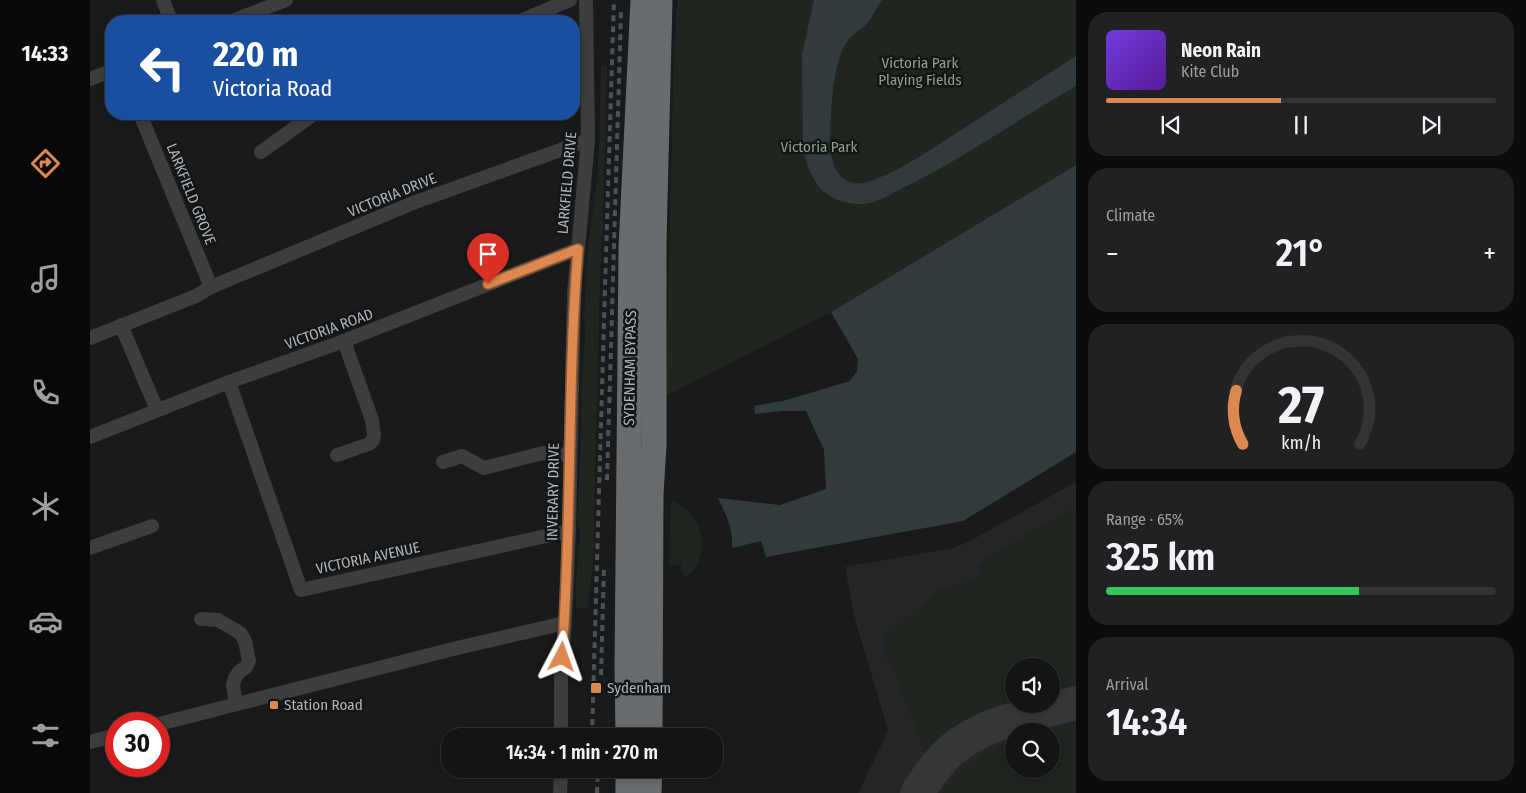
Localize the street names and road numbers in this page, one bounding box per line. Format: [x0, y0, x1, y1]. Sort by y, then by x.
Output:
street label: LARKFIELD DRIVE [554, 131, 580, 235]
street label: LARKFIELD GROVE [162, 141, 220, 247]
street label: VICTORIA DRIVE [345, 169, 439, 221]
street label: VICTORIA ROAD [283, 305, 375, 353]
street label: SYDENHAM BYPASS [620, 310, 640, 426]
street label: INVERARY DRIVE [543, 443, 563, 541]
street label: VICTORIA AVENUE [314, 538, 422, 578]

